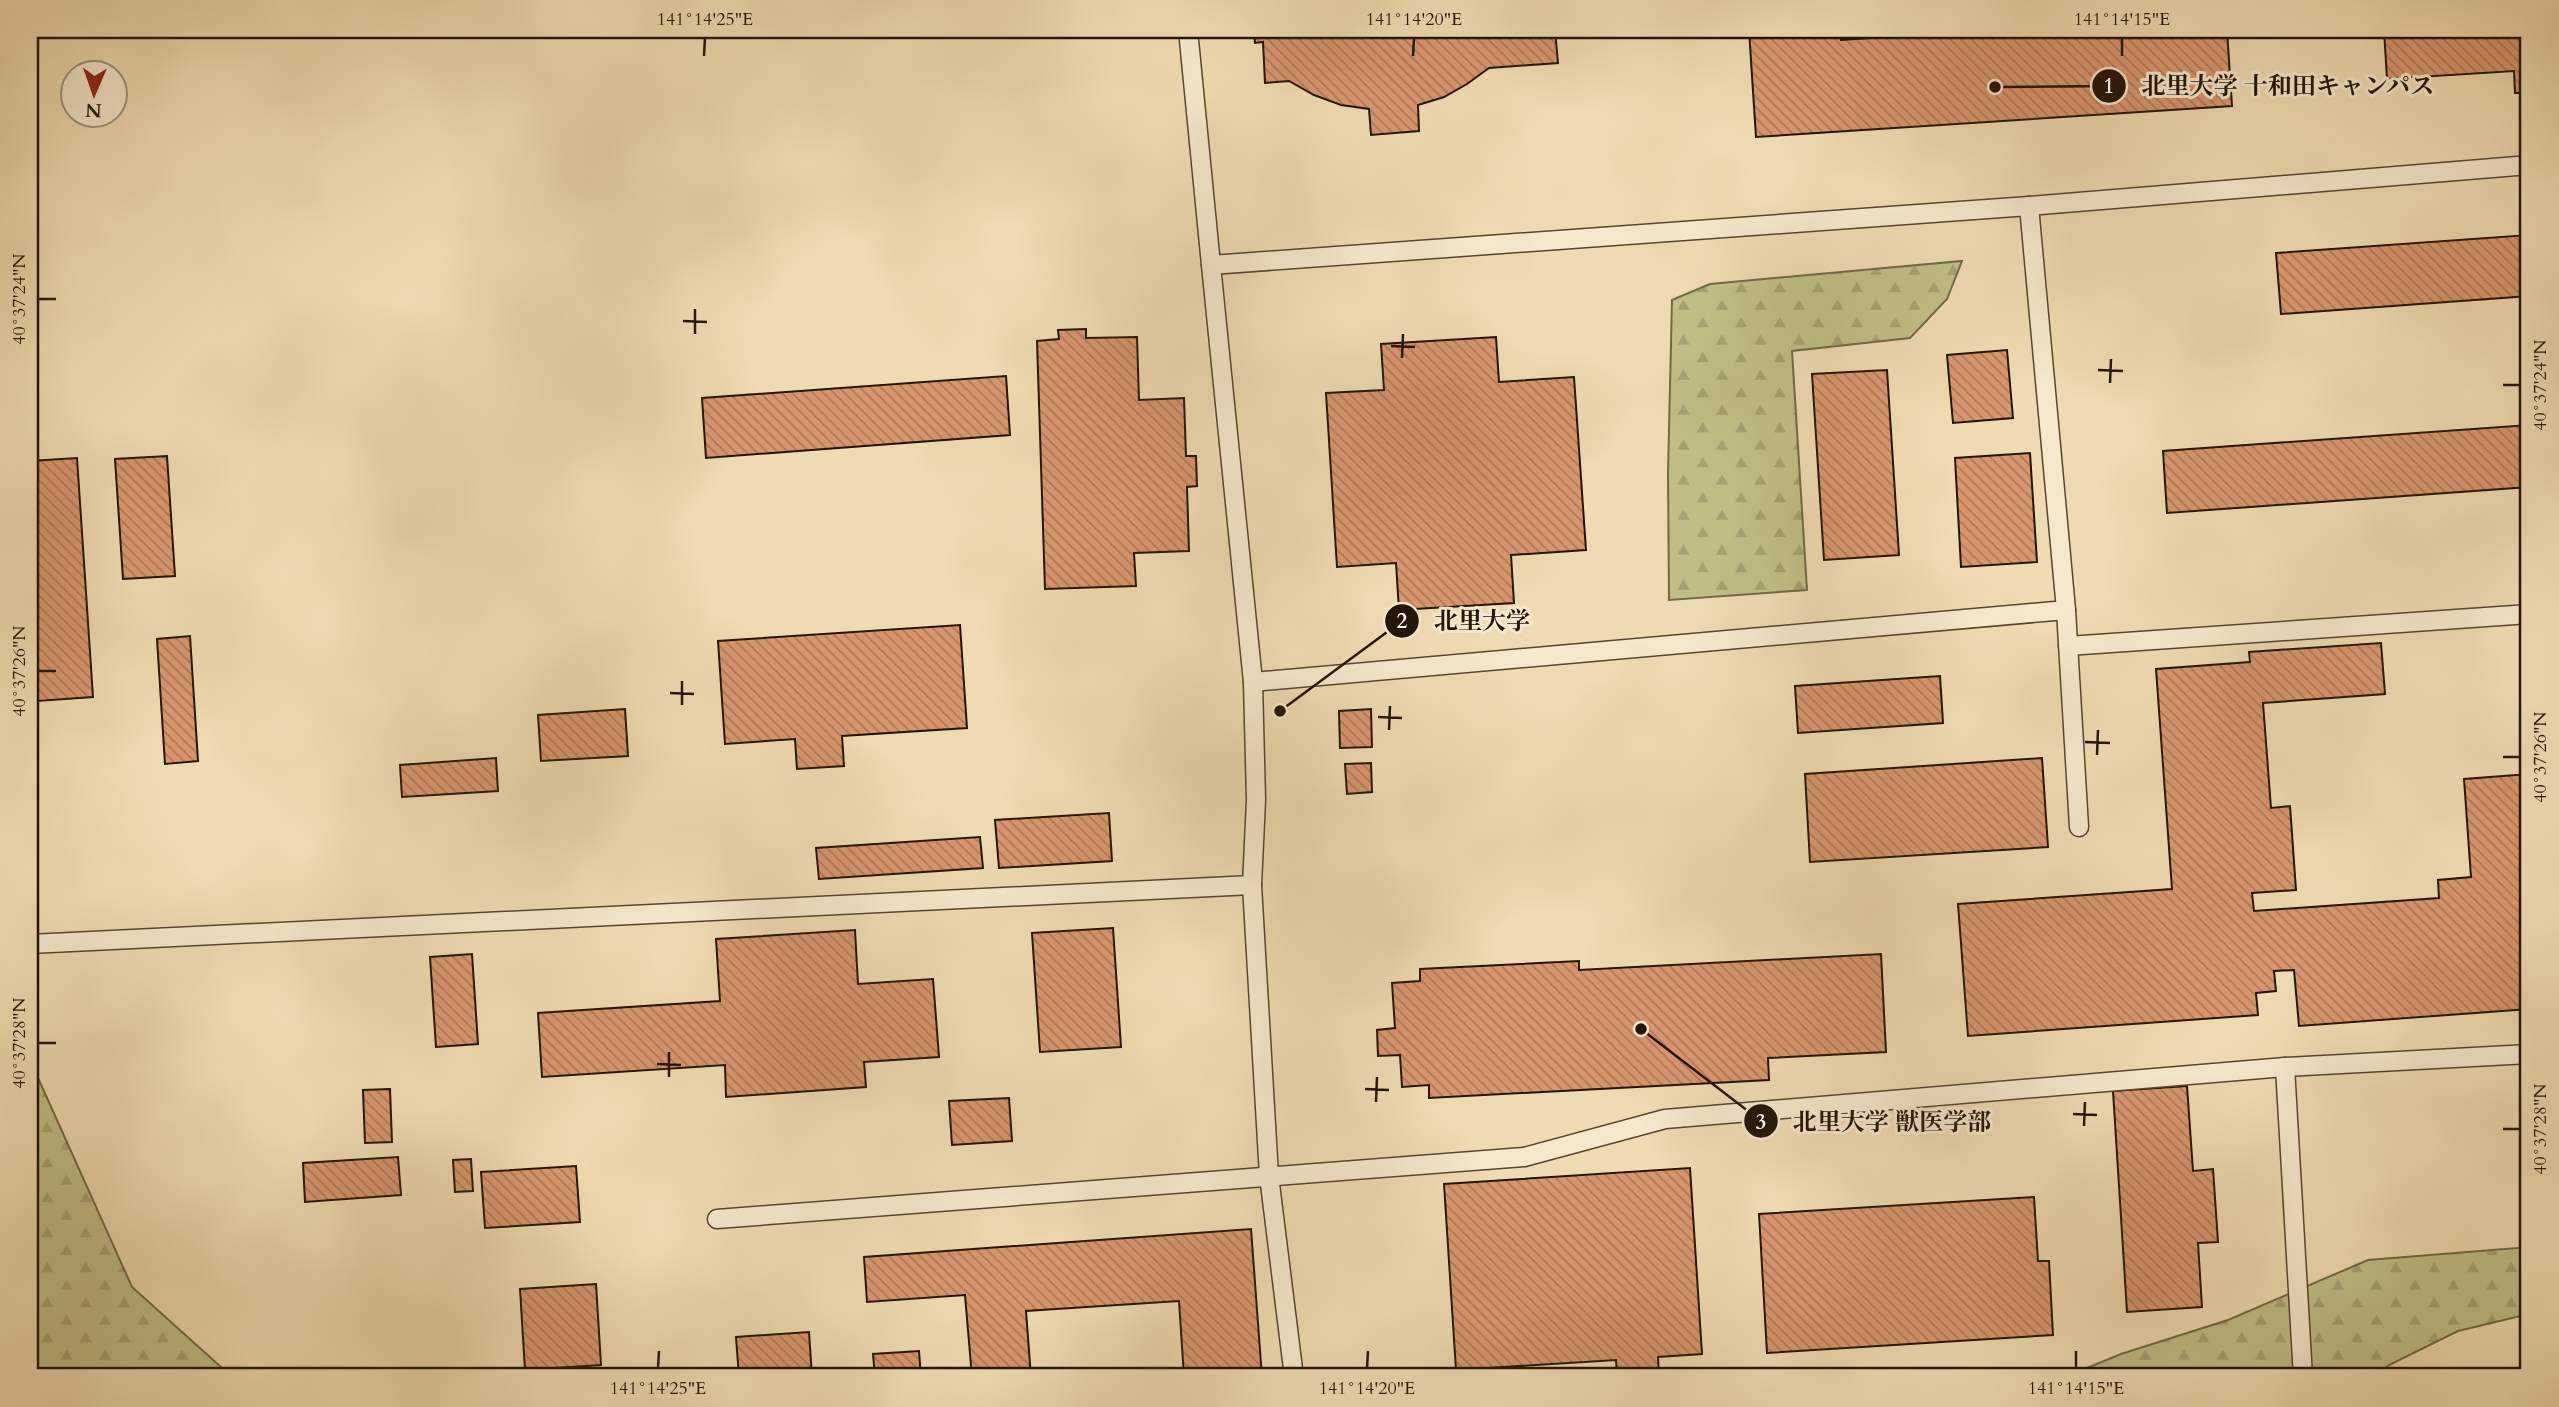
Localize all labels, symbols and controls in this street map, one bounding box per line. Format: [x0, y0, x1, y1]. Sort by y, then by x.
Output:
text: 141°14'25"E [657, 7, 753, 32]
text: 141°14'20"E [1366, 7, 1462, 32]
text: 141°14'15"E [2074, 7, 2170, 32]
north arrow [60, 60, 130, 130]
callout: 北里大学 十和田キャンパス [2091, 63, 2449, 108]
text: 北里大学 十和田キャンパス [2142, 70, 2434, 103]
text: 1 [2104, 72, 2114, 101]
text: N [84, 97, 102, 123]
text: 40°37'24"N [7, 253, 32, 345]
text: 40°37'24"N [2528, 339, 2553, 431]
callout: 北里大学 [1385, 598, 1544, 643]
text: 北里大学 [1434, 605, 1530, 638]
text: 2 [1397, 607, 1408, 636]
text: 40°37'26"N [7, 625, 32, 717]
text: 40°37'26"N [2528, 711, 2553, 803]
text: 40°37'28"N [7, 997, 32, 1089]
text: 40°37'28"N [2528, 1083, 2553, 1175]
callout: 北里大学 獣医学部 [1743, 1099, 2005, 1144]
text: 北里大学 獣医学部 [1793, 1106, 1991, 1139]
text: 3 [1756, 1108, 1766, 1137]
text: 141°14'25"E [610, 1376, 706, 1401]
text: 141°14'20"E [1319, 1376, 1415, 1401]
text: 141°14'15"E [2028, 1376, 2124, 1401]

